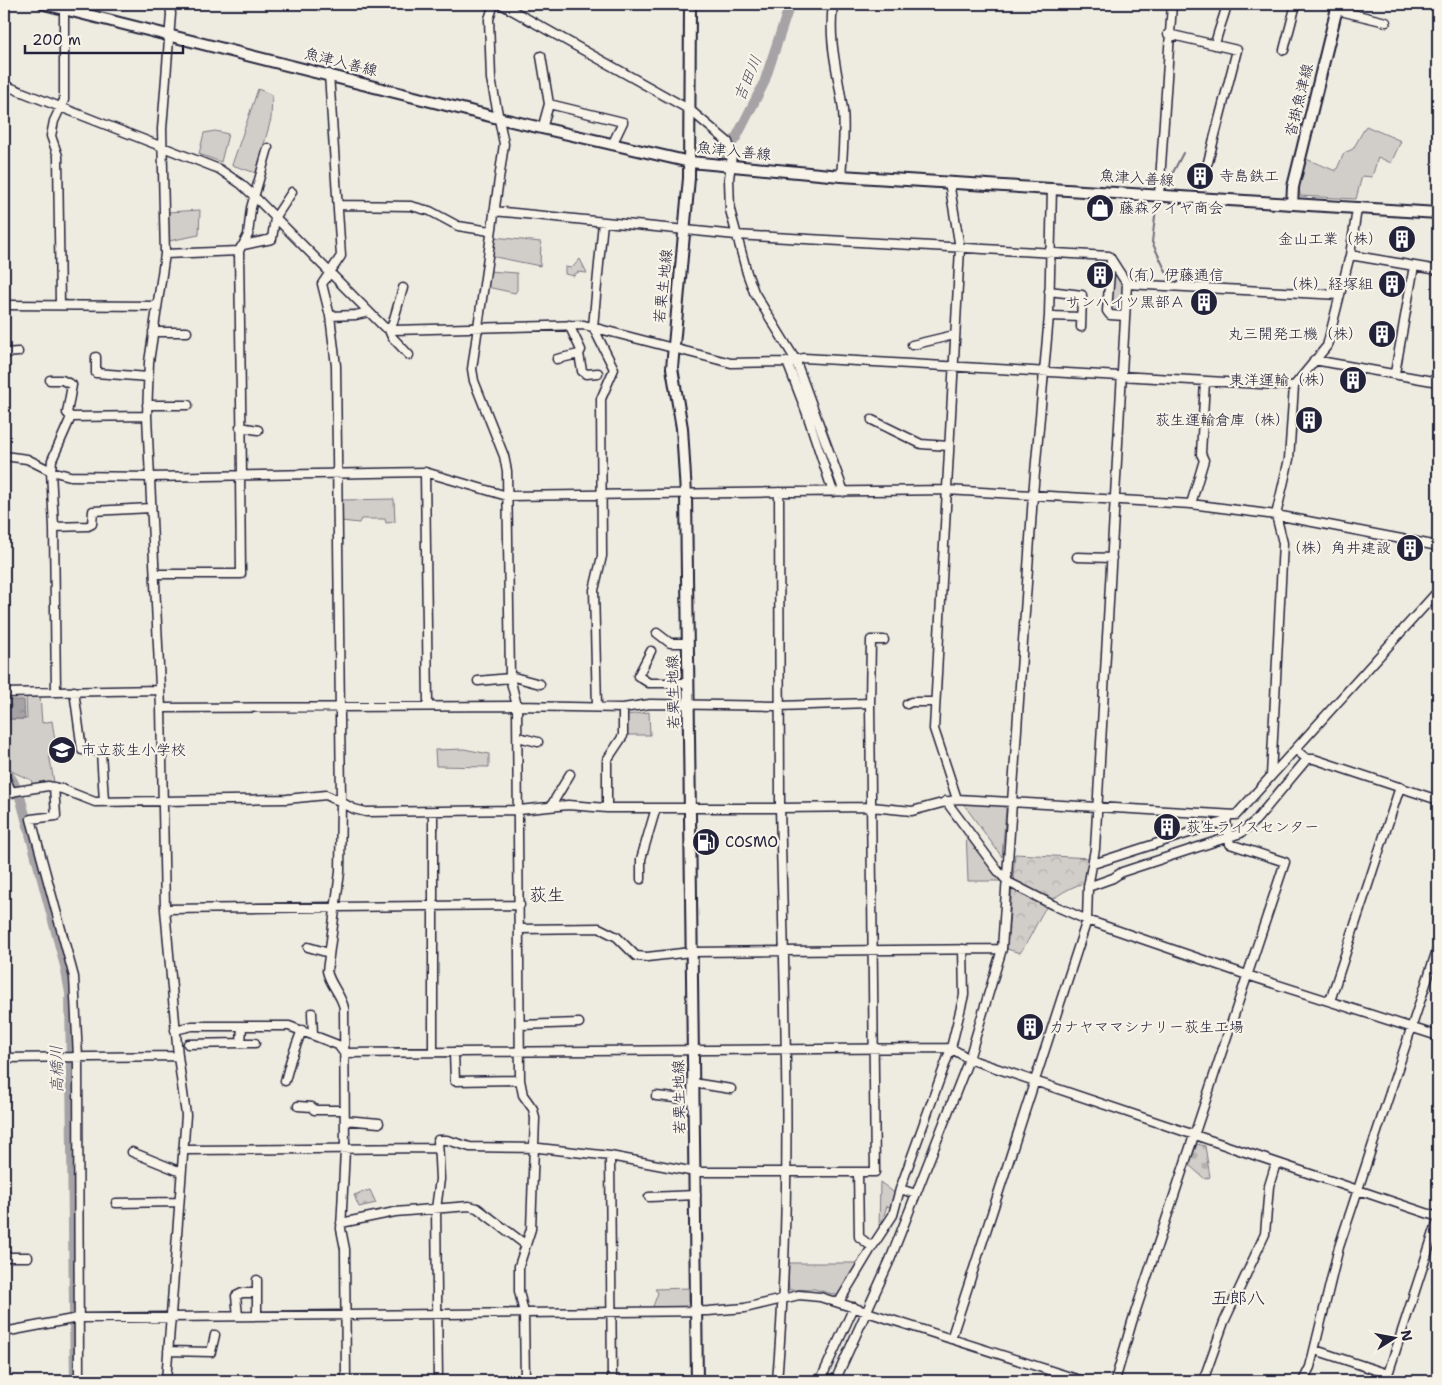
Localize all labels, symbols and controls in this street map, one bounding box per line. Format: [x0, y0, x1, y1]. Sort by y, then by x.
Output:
scale bar [25, 22, 182, 54]
text: 200 m [32, 30, 81, 50]
street label: 魚津入善線 [302, 43, 380, 81]
water label: 吉田川 [728, 52, 767, 104]
street label: 沓掛魚津線 [1280, 61, 1318, 139]
street label: 魚津入善線 [696, 137, 772, 165]
building icon: 寺島鉄工 [1185, 161, 1215, 191]
street label: 魚津入善線 [1099, 165, 1175, 191]
place label: 寺島鉄工 [1219, 166, 1279, 186]
shop icon: 藤森タイヤ商会 [1085, 193, 1115, 223]
place label: 藤森タイヤ商会 [1119, 198, 1223, 218]
building icon: 金山工業（株） [1387, 224, 1417, 254]
place label: 金山工業（株） [1278, 229, 1383, 249]
street label: 若栗生地線 [649, 248, 677, 324]
building icon: （有）伊藤通信 [1085, 260, 1115, 290]
place label: （有）伊藤通信 [1119, 265, 1224, 285]
building icon: （株）経塚組 [1377, 269, 1407, 299]
place label: （株）経塚組 [1283, 274, 1373, 294]
building icon: サンハイツ黒部Ａ [1189, 287, 1219, 317]
place label: サンハイツ黒部Ａ [1066, 292, 1185, 312]
building icon: 丸三開発工機（株） [1367, 319, 1397, 349]
place label: 丸三開発工機（株） [1228, 324, 1363, 344]
building icon: 東洋運輸（株） [1338, 365, 1368, 395]
place label: 東洋運輸（株） [1229, 370, 1334, 390]
building icon: 荻生運輸倉庫（株） [1294, 405, 1324, 435]
place label: 荻生運輸倉庫（株） [1155, 410, 1290, 430]
building icon: （株）角井建設 [1395, 533, 1425, 563]
place label: （株）角井建設 [1286, 538, 1391, 558]
street label: 若栗生地線 [662, 654, 684, 730]
school or university icon: 市立荻生小学校 [47, 735, 77, 765]
place label: 市立荻生小学校 [81, 740, 186, 760]
building icon: 荻生ライスセンター [1152, 812, 1182, 842]
place label: 荻生ライスセンター [1186, 817, 1319, 837]
fuel station icon: COSMO [691, 827, 721, 857]
place label: COSMO [725, 832, 778, 852]
district label: 荻生 [529, 883, 565, 907]
building icon: カナヤママシナリー荻生工場 [1015, 1012, 1045, 1042]
place label: カナヤママシナリー荻生工場 [1049, 1017, 1244, 1037]
water label: 高橋川 [46, 1045, 67, 1093]
street label: 若栗生地線 [668, 1059, 690, 1135]
district label: 五郎八 [1211, 1286, 1265, 1310]
north arrow [1370, 1312, 1420, 1362]
text: N [1397, 1328, 1417, 1343]

